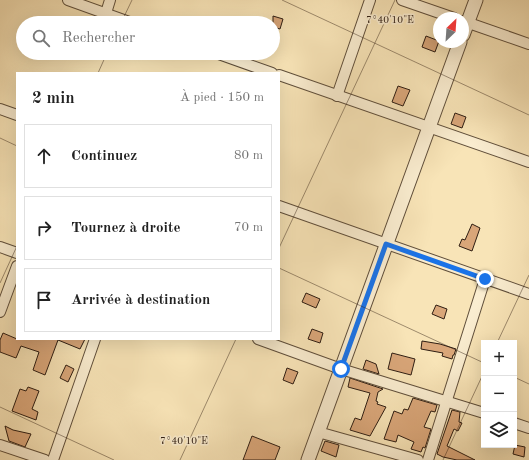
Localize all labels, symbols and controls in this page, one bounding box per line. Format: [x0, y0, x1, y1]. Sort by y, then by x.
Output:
north arrow [433, 12, 469, 48]
text: 7°40'10"E [366, 15, 414, 25]
search box [16, 16, 280, 60]
icon: search [30, 27, 52, 49]
text: Rechercher [62, 31, 135, 46]
text: 2 min [32, 90, 75, 107]
text: À pied · 150 m [180, 91, 264, 104]
icon: ahead [33, 145, 55, 167]
text: Continuez [71, 149, 137, 164]
text: 80 m [234, 149, 263, 162]
icon: right [33, 217, 55, 239]
text: Tournez à droite [71, 221, 181, 236]
text: 70 m [234, 221, 263, 234]
route end [476, 270, 494, 288]
icon: arrive [33, 289, 55, 311]
text: Arrivée à destination [71, 293, 210, 308]
map controls [481, 340, 517, 448]
button: + [481, 340, 517, 376]
route start [332, 360, 350, 378]
button: − [481, 376, 517, 412]
button: layers [481, 412, 517, 448]
text: 7°40'10"E [160, 436, 208, 446]

